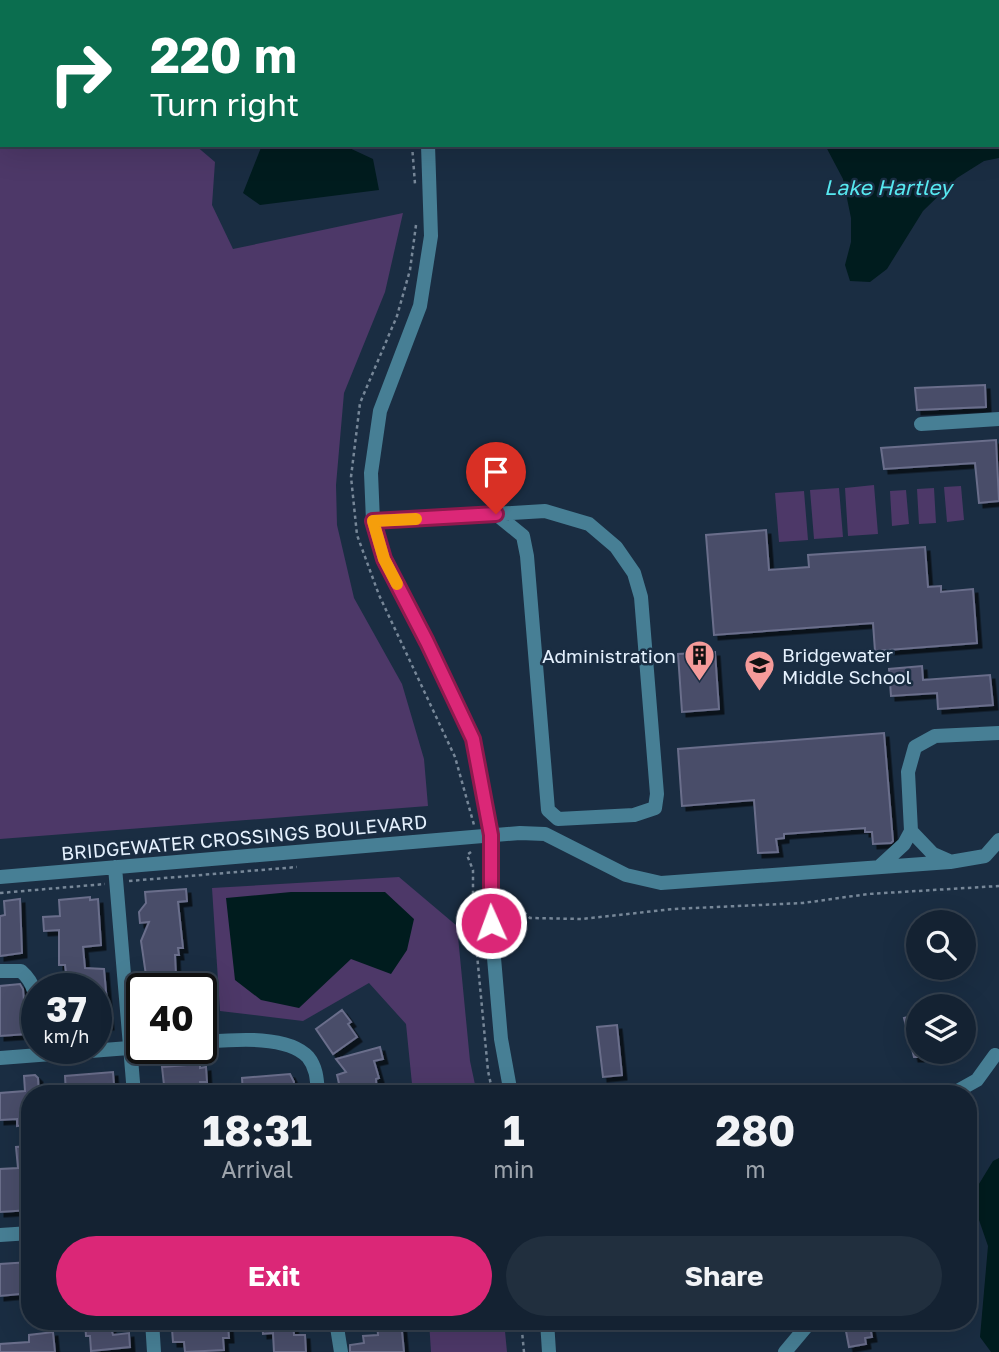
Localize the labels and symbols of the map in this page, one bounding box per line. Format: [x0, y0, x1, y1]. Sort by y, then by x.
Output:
water label: Lake Hartley [824, 174, 955, 200]
pin [466, 442, 526, 514]
building icon: Administration [682, 638, 716, 682]
place label: Bridgewater Middle School [782, 643, 912, 688]
place label: Administration [542, 644, 676, 667]
school or university icon: Bridgewater Middle School [742, 648, 776, 692]
street label: BRIDGEWATER CROSSINGS BOULEVARD [60, 810, 428, 864]
position arrow [454, 886, 528, 960]
speed limit sign: 40 [126, 973, 217, 1064]

